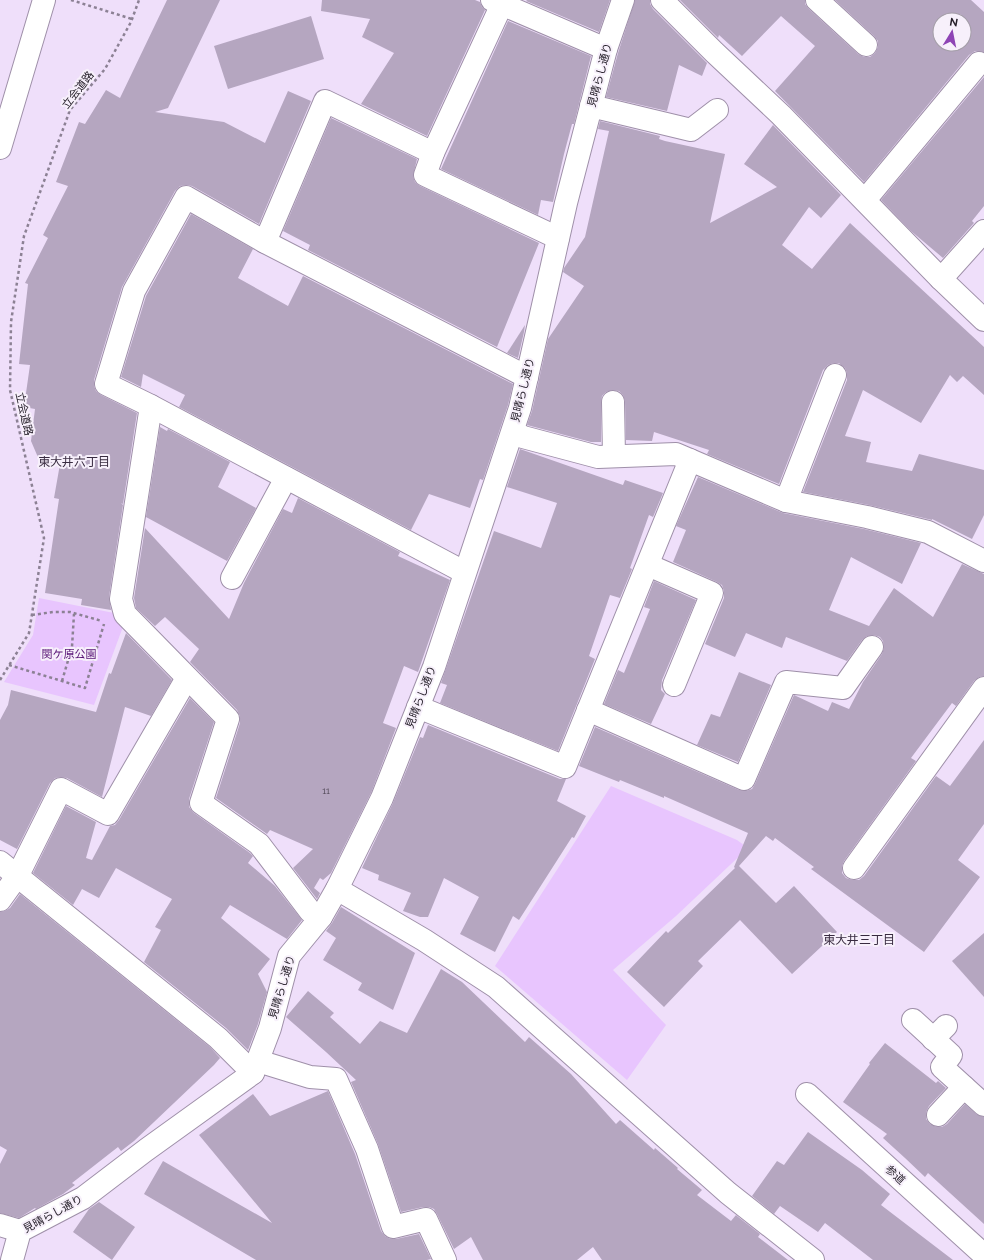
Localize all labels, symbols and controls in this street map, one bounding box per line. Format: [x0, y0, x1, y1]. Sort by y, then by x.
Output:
north arrow [932, 12, 972, 52]
text: N [948, 16, 959, 30]
street label: 見晴らし通り [585, 41, 615, 109]
street label: 立会道路 [59, 69, 97, 111]
street label: 見晴らし通り [509, 356, 537, 424]
street label: 立会道路 [13, 391, 35, 437]
district label: 東大井六丁目 [38, 455, 110, 469]
park label: 関ケ原公園 [42, 648, 97, 661]
street label: 見晴らし通り [403, 664, 439, 730]
house number: 11 [322, 786, 330, 796]
district label: 東大井三丁目 [823, 933, 895, 947]
street label: 見晴らし通り [266, 954, 298, 1020]
street label: 参道 [882, 1163, 908, 1187]
street label: 見晴らし通り [21, 1192, 85, 1236]

